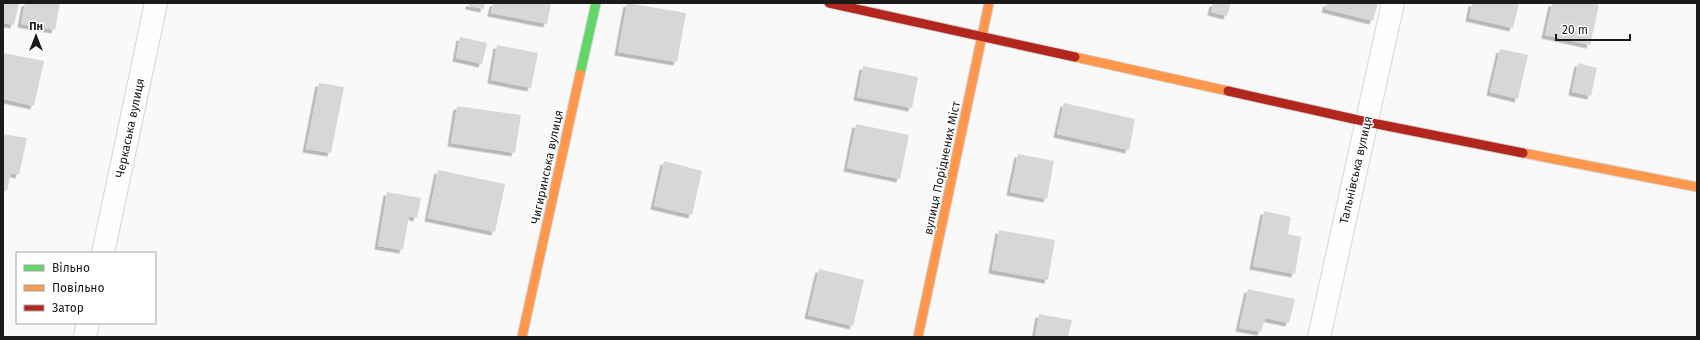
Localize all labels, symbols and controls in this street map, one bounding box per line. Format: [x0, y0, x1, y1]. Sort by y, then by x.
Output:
north arrow [16, 16, 56, 56]
scale bar [1556, 16, 1630, 42]
text: Пн [29, 20, 43, 33]
text: 20 m [1562, 23, 1588, 37]
street label: Черкаська вулиця [113, 77, 147, 179]
street label: вулиця Поріднених Міст [921, 99, 963, 236]
street label: Чигиринська вулиця [528, 109, 566, 225]
street label: Тальнівська вулиця [1337, 115, 1375, 225]
legend [16, 252, 156, 324]
text: Вільно [52, 261, 90, 275]
text: Повільно [52, 281, 105, 295]
text: Затор [52, 301, 84, 315]

